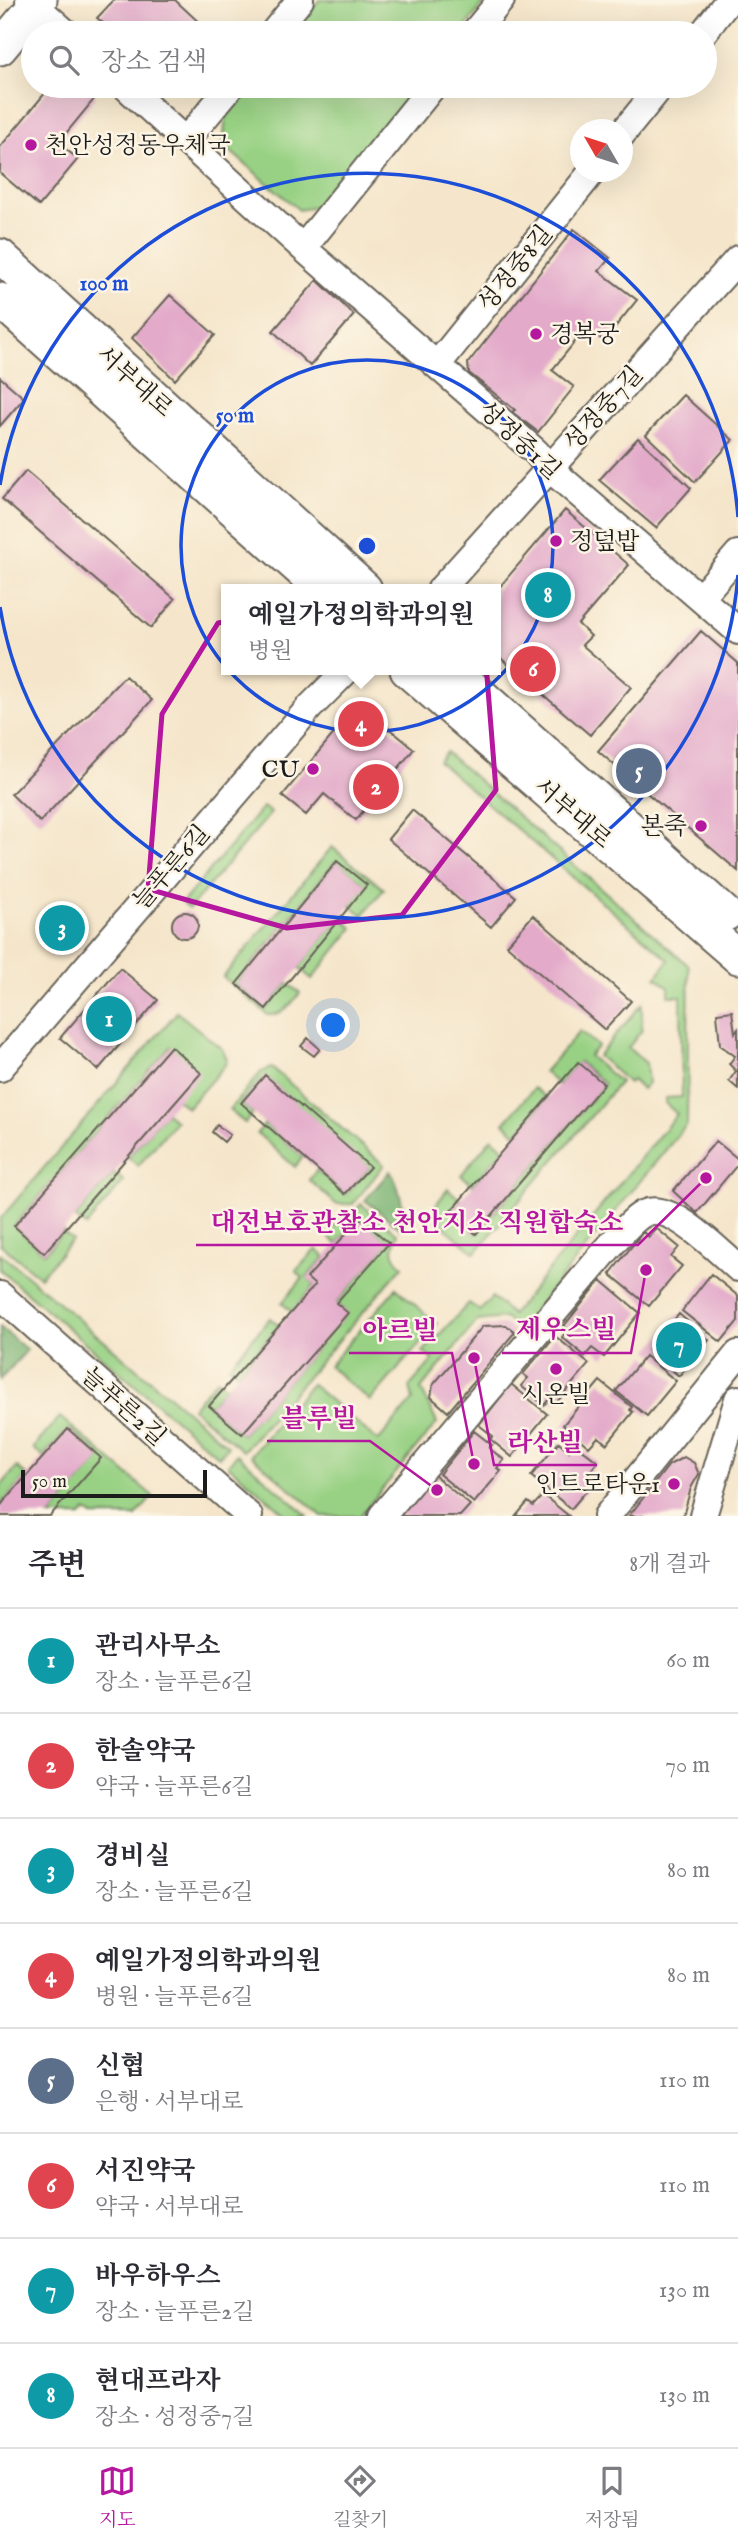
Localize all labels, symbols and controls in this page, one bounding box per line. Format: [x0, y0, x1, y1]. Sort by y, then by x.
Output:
search box [21, 21, 717, 98]
icon: search [45, 41, 83, 79]
text: 장소 검색 [101, 46, 207, 79]
north arrow [570, 119, 633, 182]
place label: 천안성정동우체국 [45, 131, 230, 162]
marker: 천안성정동우체국 [23, 137, 39, 153]
street label: 성정중8길 [472, 219, 560, 318]
text: 100 m [79, 271, 129, 298]
place label: 경복궁 [550, 320, 620, 351]
marker: 경복궁 [528, 326, 544, 342]
street label: 서부대로 [89, 340, 179, 425]
street label: 성정중7길 [558, 360, 650, 458]
street label: 성정중1길 [471, 395, 567, 487]
text: 50 m [216, 403, 255, 430]
place label: 정덮밥 [570, 527, 640, 558]
marker: 정덮밥 [548, 533, 564, 549]
centre of rings [355, 534, 379, 558]
pin: 8 [525, 569, 571, 621]
popup [221, 584, 501, 675]
text: 예일가정의학과의원 [248, 599, 474, 632]
text: 병원 [248, 637, 292, 666]
pin: 6 [510, 643, 556, 695]
pin: 4 [338, 698, 384, 750]
pin: 5 [616, 745, 662, 797]
place label: CU [262, 755, 300, 786]
marker: CU [305, 761, 321, 777]
pin: 2 [353, 761, 399, 813]
street label: 서부대로 [527, 772, 617, 856]
place label: 본죽 [641, 812, 687, 843]
marker: 본죽 [693, 818, 709, 834]
street label: 늘푸른6길 [127, 819, 218, 917]
pin: 3 [39, 902, 85, 954]
pin: 1 [86, 993, 132, 1045]
your location [316, 1008, 350, 1042]
callout: 대전보호관찰소 천안지소 직원합숙소 [196, 1198, 638, 1245]
text: 대전보호관찰소 천안지소 직원합숙소 [210, 1207, 624, 1240]
callout: 아르빌 [349, 1306, 452, 1353]
callout: 제우스빌 [502, 1306, 631, 1353]
text: 제우스빌 [516, 1314, 616, 1347]
text: 아르빌 [362, 1315, 438, 1348]
pin: 7 [656, 1319, 702, 1371]
street label: 늘푸른2길 [74, 1361, 172, 1453]
marker: 시온빌 [548, 1361, 564, 1377]
place label: 시온빌 [521, 1380, 591, 1411]
callout: 블루빌 [267, 1394, 370, 1441]
text: 블루빌 [281, 1403, 357, 1436]
callout: 라산빌 [494, 1418, 597, 1465]
text: 라산빌 [507, 1427, 583, 1460]
scale bar [21, 1467, 206, 1499]
text: 50 m [32, 1470, 67, 1494]
place label: 인트로타운1 [535, 1470, 660, 1501]
marker: 인트로타운1 [666, 1476, 682, 1492]
text: 주변 [28, 1547, 86, 1585]
text: 8개 결과 [629, 1550, 710, 1579]
text: 관리사무소 [95, 1630, 221, 1663]
text: 1 [47, 1646, 55, 1675]
text: 60 m [666, 1646, 710, 1675]
text: 장소 · 늘푸른6길 [95, 1668, 253, 1697]
text: 한솔약국 [95, 1735, 195, 1768]
text: 2 [46, 1751, 56, 1780]
text: 70 m [665, 1751, 710, 1780]
text: 약국 · 늘푸른6길 [95, 1773, 253, 1802]
text: 경비실 [95, 1840, 170, 1873]
text: 3 [47, 1856, 55, 1885]
text: 80 m [667, 1856, 710, 1885]
text: 장소 · 늘푸른6길 [95, 1878, 253, 1907]
text: 예일가정의학과의원 [95, 1945, 321, 1978]
text: 4 [45, 1961, 57, 1990]
text: 80 m [667, 1961, 710, 1990]
text: 병원 · 늘푸른6길 [95, 1983, 253, 2012]
text: 신협 [95, 2050, 145, 2083]
text: 5 [47, 2066, 55, 2095]
text: 110 m [659, 2066, 710, 2095]
text: 은행 · 서부대로 [95, 2088, 243, 2117]
text: 서진약국 [95, 2155, 195, 2188]
text: 6 [46, 2171, 56, 2200]
text: 110 m [659, 2171, 710, 2200]
text: 약국 · 서부대로 [95, 2193, 243, 2222]
text: 바우하우스 [95, 2260, 221, 2293]
text: 7 [46, 2276, 56, 2305]
text: 130 m [659, 2276, 710, 2305]
text: 장소 · 늘푸른2길 [95, 2298, 254, 2327]
text: 현대프라자 [95, 2365, 221, 2398]
text: 8 [46, 2381, 56, 2410]
text: 130 m [659, 2381, 710, 2410]
text: 장소 · 성정중7길 [95, 2403, 254, 2432]
tab: 지도 [98, 2462, 136, 2533]
tab: 길찾기 [333, 2462, 388, 2533]
tab: 저장됨 [585, 2462, 640, 2533]

